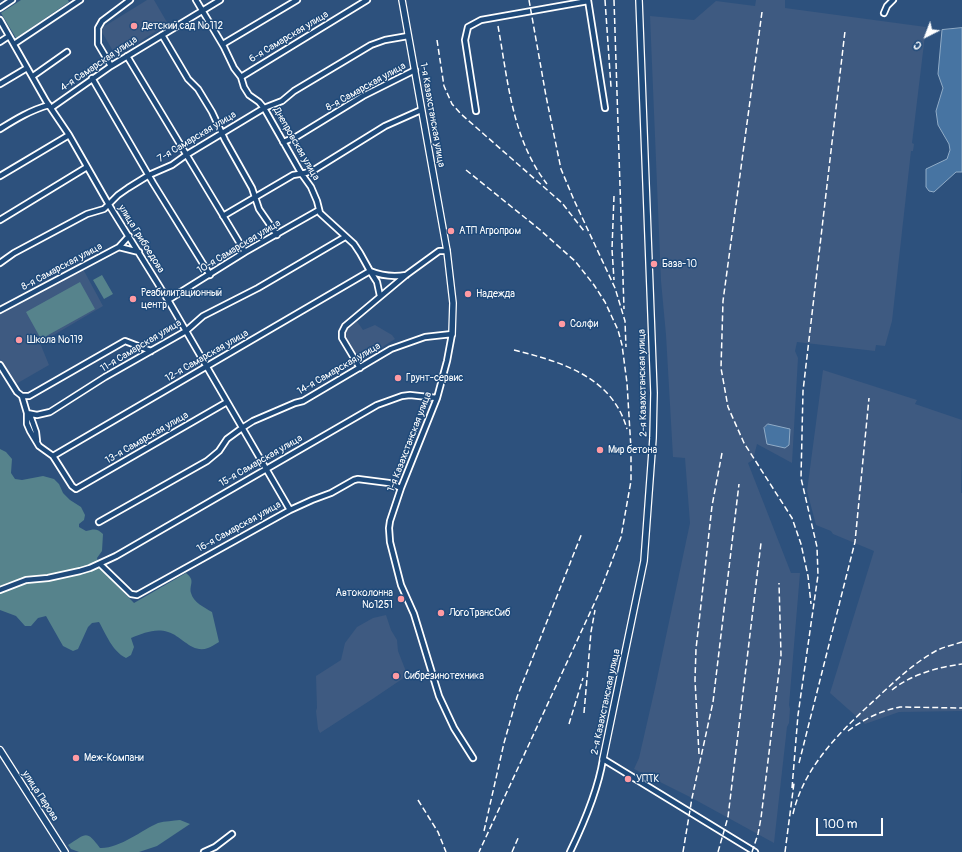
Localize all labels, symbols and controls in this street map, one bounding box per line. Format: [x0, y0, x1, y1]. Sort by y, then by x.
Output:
street label: 6-я Самарская улица [247, 9, 331, 65]
north arrow [906, 16, 946, 56]
place label: Детский сад №112 [142, 20, 223, 32]
marker: Детский сад №112 [129, 21, 139, 31]
street label: 4-я Самарская улица [58, 34, 140, 94]
text: С [911, 38, 925, 52]
street label: 8-я Самарская улица [324, 60, 408, 114]
street label: 1-я Казахстанская улица [417, 62, 447, 168]
street label: Днепровская улица [270, 105, 322, 183]
street label: 7-я Самарская улица [155, 109, 239, 165]
street label: улица Грибоедова [115, 203, 167, 275]
street label: 10-я Самарская улица [195, 217, 283, 277]
place label: АТП Агропром [459, 225, 521, 237]
marker: АТП Агропром [446, 226, 456, 236]
street label: 8-я Самарская улица [20, 241, 104, 293]
place label: База-10 [662, 258, 697, 270]
marker: База-10 [649, 259, 659, 269]
place label: Реабилитационный центр [141, 287, 222, 310]
place label: Надежда [476, 288, 515, 300]
marker: Надежда [463, 289, 473, 299]
marker: Реабилитационный центр [128, 294, 138, 304]
street label: 11-я Самарская улица [98, 317, 184, 375]
place label: Солфи [570, 318, 598, 330]
marker: Солфи [557, 319, 567, 329]
street label: 12-я Самарская улица [163, 327, 251, 385]
street label: 2-я Казахстанская улица [636, 329, 650, 437]
place label: Школа №119 [27, 334, 83, 346]
marker: Школа №119 [14, 335, 24, 345]
street label: 14-я Самарская улица [295, 340, 383, 398]
place label: Грунт-сервис [406, 372, 463, 384]
marker: Грунт-сервис [393, 373, 403, 383]
street label: 1-я Казахстанская улица [385, 390, 435, 494]
street label: 13-я Самарская улица [103, 409, 191, 467]
street label: 15-я Самарская улица [217, 432, 305, 490]
place label: Мир бетона [608, 444, 657, 456]
marker: Мир бетона [595, 445, 605, 455]
street label: 16-я Самарская улица [195, 499, 283, 555]
place label: Автоколонна №1251 [335, 587, 393, 610]
marker: Автоколонна №1251 [396, 594, 406, 604]
place label: ЛогоТрансСиб [449, 607, 510, 619]
marker: ЛогоТрансСиб [436, 608, 446, 618]
street label: 2-я Казахстанская улица [589, 648, 623, 756]
place label: Сибрезинотехника [404, 670, 484, 682]
marker: Сибрезинотехника [391, 671, 401, 681]
place label: Меж-Компани [84, 752, 144, 764]
marker: Меж-Компани [71, 753, 81, 763]
street label: улица Перова [19, 769, 61, 823]
place label: УПТК [636, 773, 659, 785]
marker: УПТК [623, 774, 633, 784]
scale bar [818, 810, 885, 836]
text: 100 m [823, 817, 857, 832]

